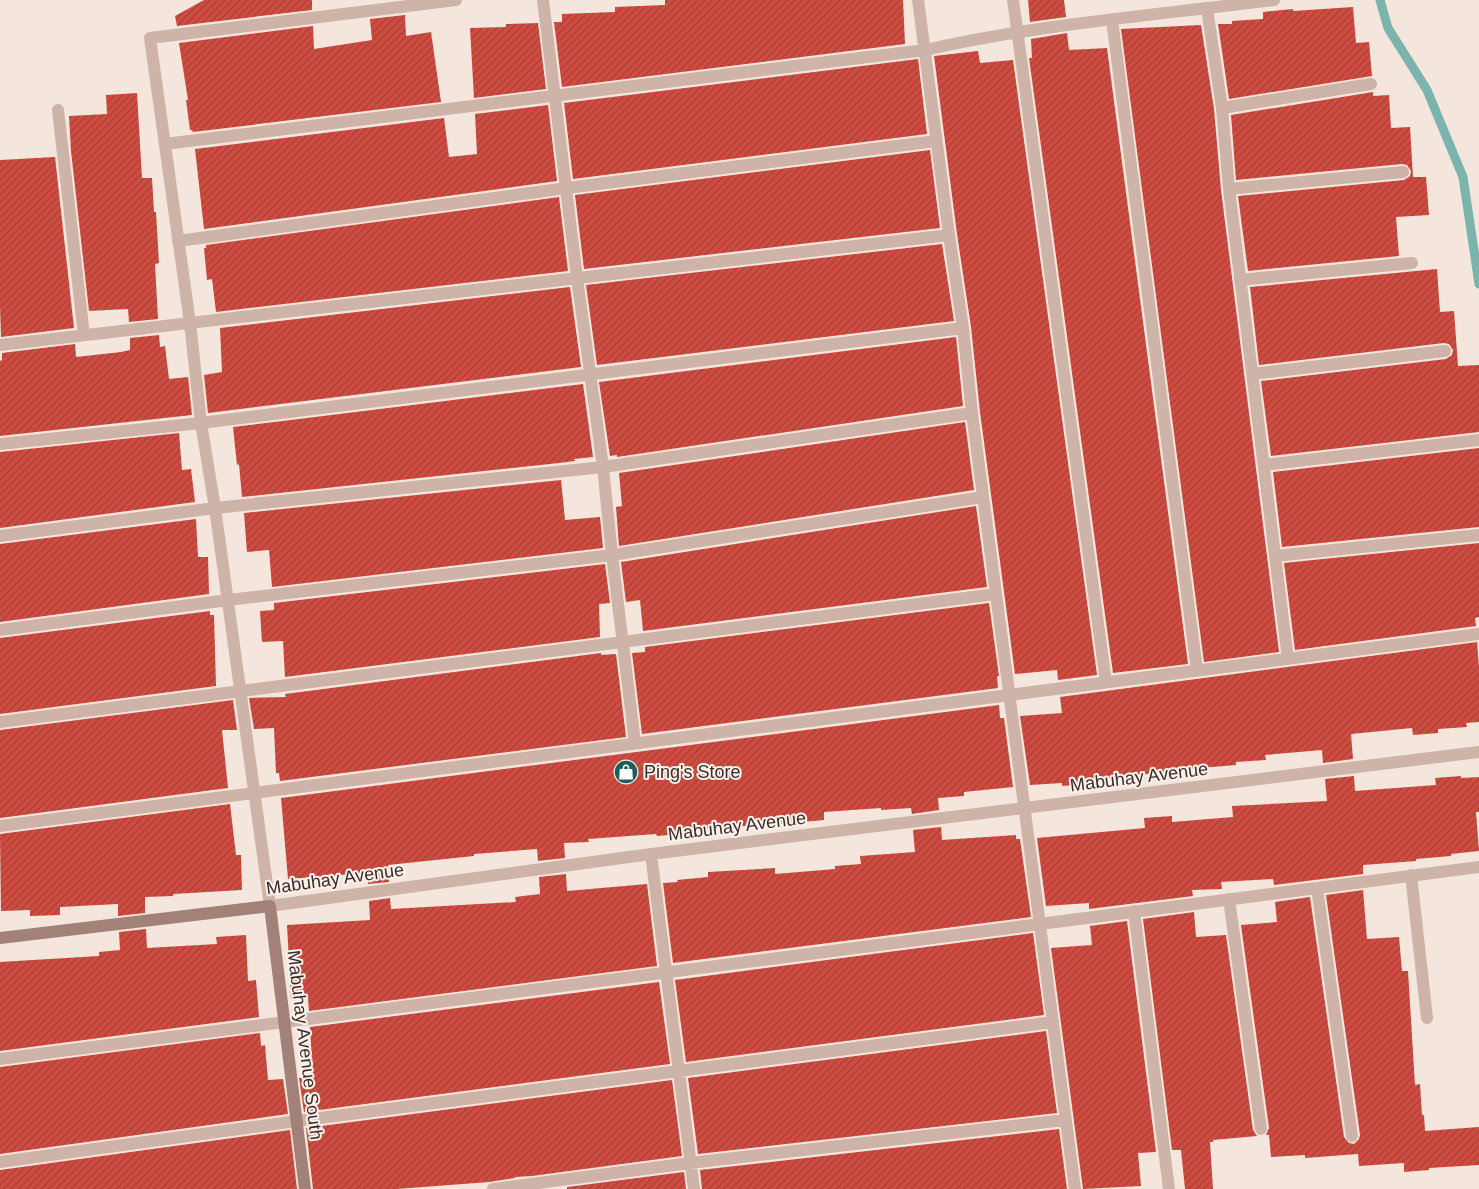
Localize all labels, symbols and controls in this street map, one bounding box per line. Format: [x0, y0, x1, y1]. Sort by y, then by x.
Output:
shop icon: Ping's Store [613, 759, 639, 785]
street label: Mabuhay Avenue [1069, 759, 1209, 795]
place label: Ping's Store [644, 762, 741, 782]
street label: Mabuhay Avenue [667, 808, 807, 844]
street label: Mabuhay Avenue [265, 859, 405, 899]
street label: Mabuhay Avenue South [283, 949, 327, 1141]

